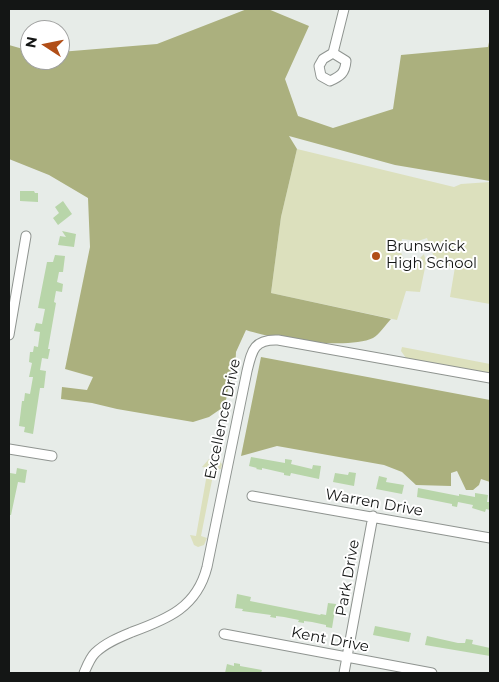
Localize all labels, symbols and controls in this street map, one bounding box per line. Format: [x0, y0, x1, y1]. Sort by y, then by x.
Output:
north arrow [20, 20, 70, 70]
text: N [21, 35, 41, 50]
place label: Brunswick High School [386, 238, 477, 273]
marker: Brunswick High School [370, 250, 382, 262]
street label: Excellence Drive [201, 357, 245, 481]
street label: Warren Drive [324, 486, 424, 520]
street label: Park Drive [332, 538, 364, 618]
street label: Kent Drive [290, 624, 370, 656]

